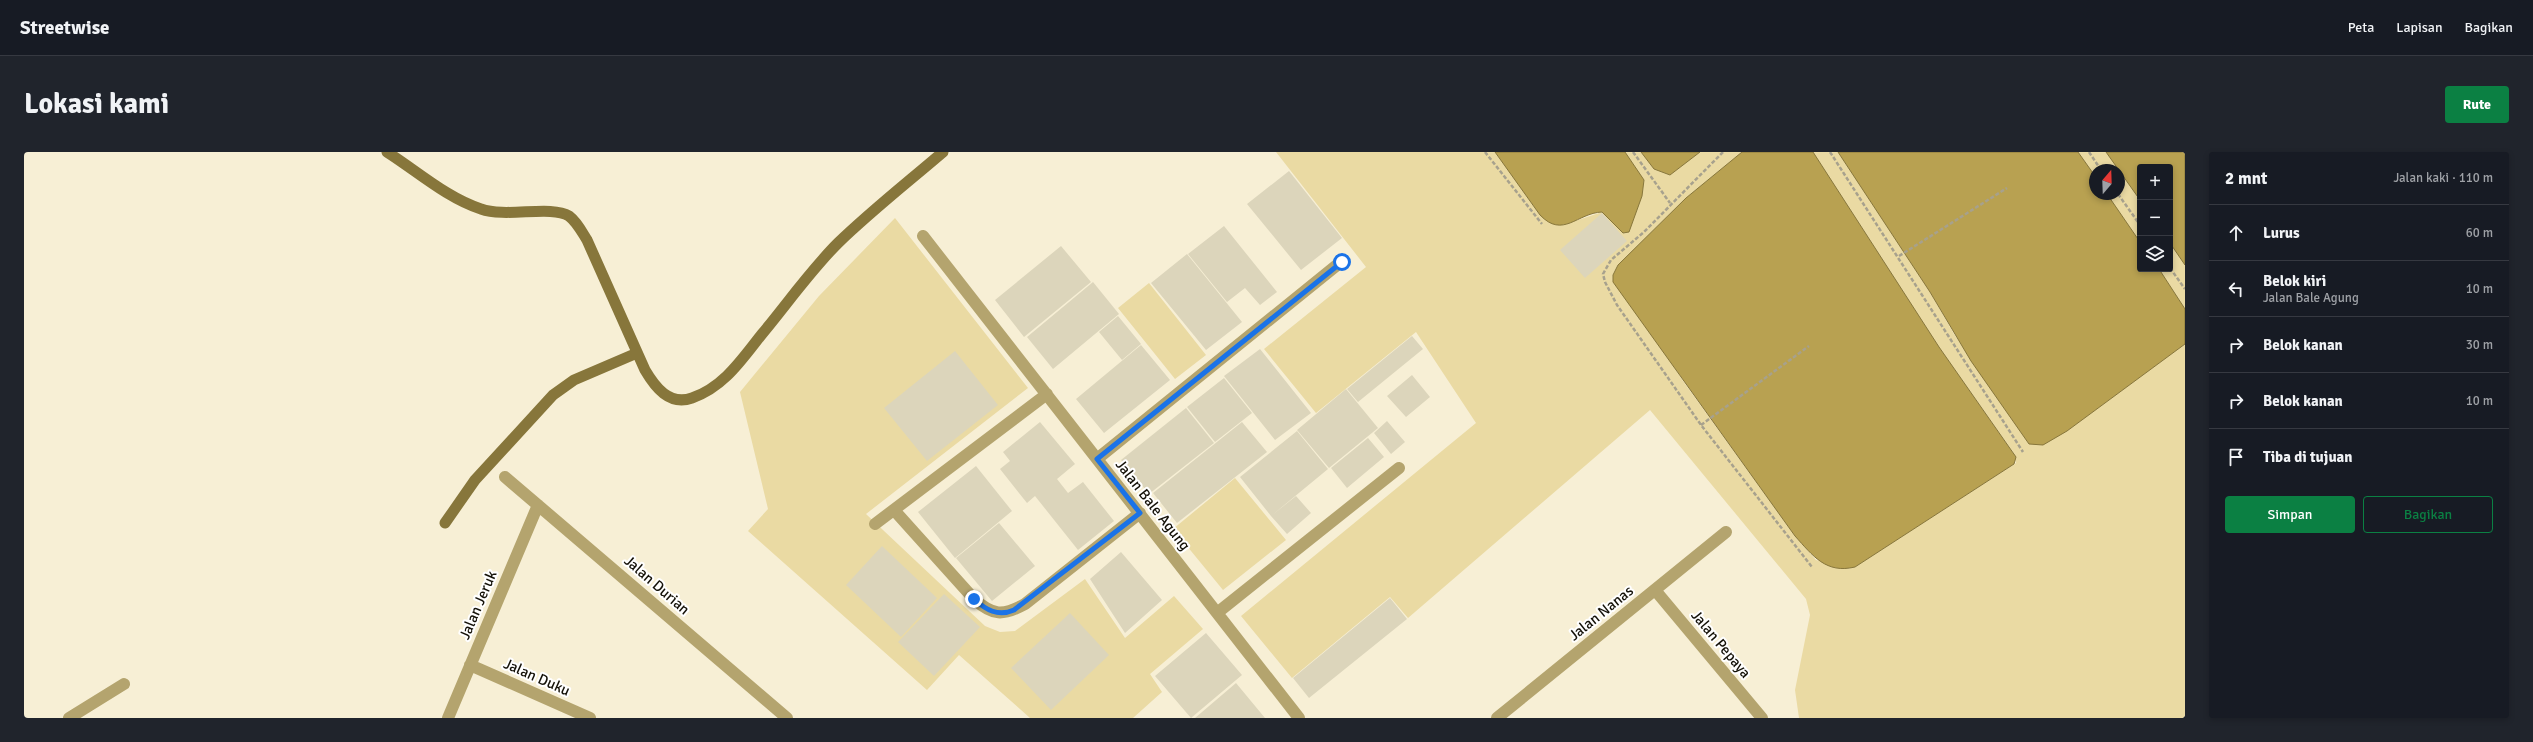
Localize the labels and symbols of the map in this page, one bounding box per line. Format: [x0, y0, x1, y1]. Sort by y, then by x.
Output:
north arrow [2089, 164, 2125, 200]
route start [1333, 253, 1351, 271]
street label: Jalan Bale Agung [1112, 456, 1194, 554]
street label: Jalan Durian [621, 552, 693, 618]
street label: Jalan Jeruk [455, 567, 501, 642]
street label: Jalan Nanas [1565, 581, 1637, 644]
route end [965, 590, 983, 608]
street label: Jalan Pepaya [1687, 606, 1755, 682]
street label: Jalan Duku [501, 654, 573, 700]

